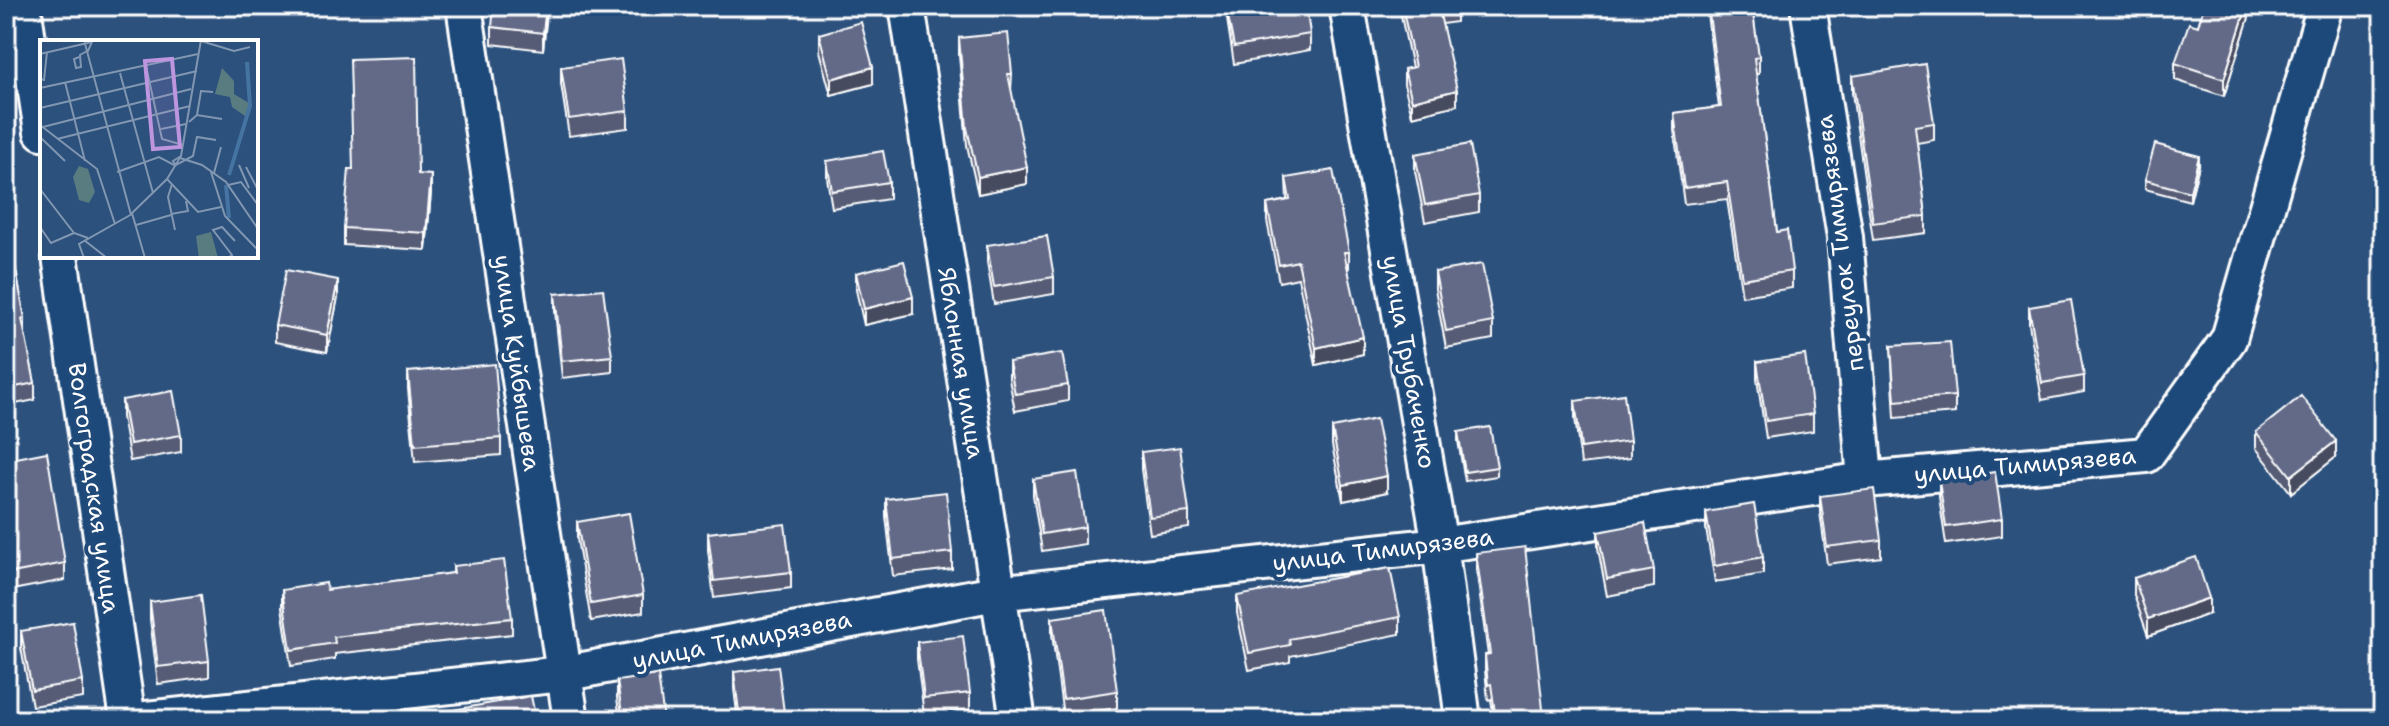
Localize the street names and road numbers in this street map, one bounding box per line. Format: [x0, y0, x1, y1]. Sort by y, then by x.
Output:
street label: переулок Тимирязева [1808, 113, 1872, 373]
street label: улица Куйбышева [486, 253, 548, 473]
street label: улица Трубаченко [1374, 253, 1444, 471]
street label: Яблонная улица [930, 265, 992, 461]
street label: Волгоградская улица [61, 361, 127, 615]
street label: улица Тимирязева [1913, 439, 2137, 491]
street label: улица Тимирязева [1271, 521, 1495, 579]
street label: улица Тимирязева [630, 603, 854, 677]

